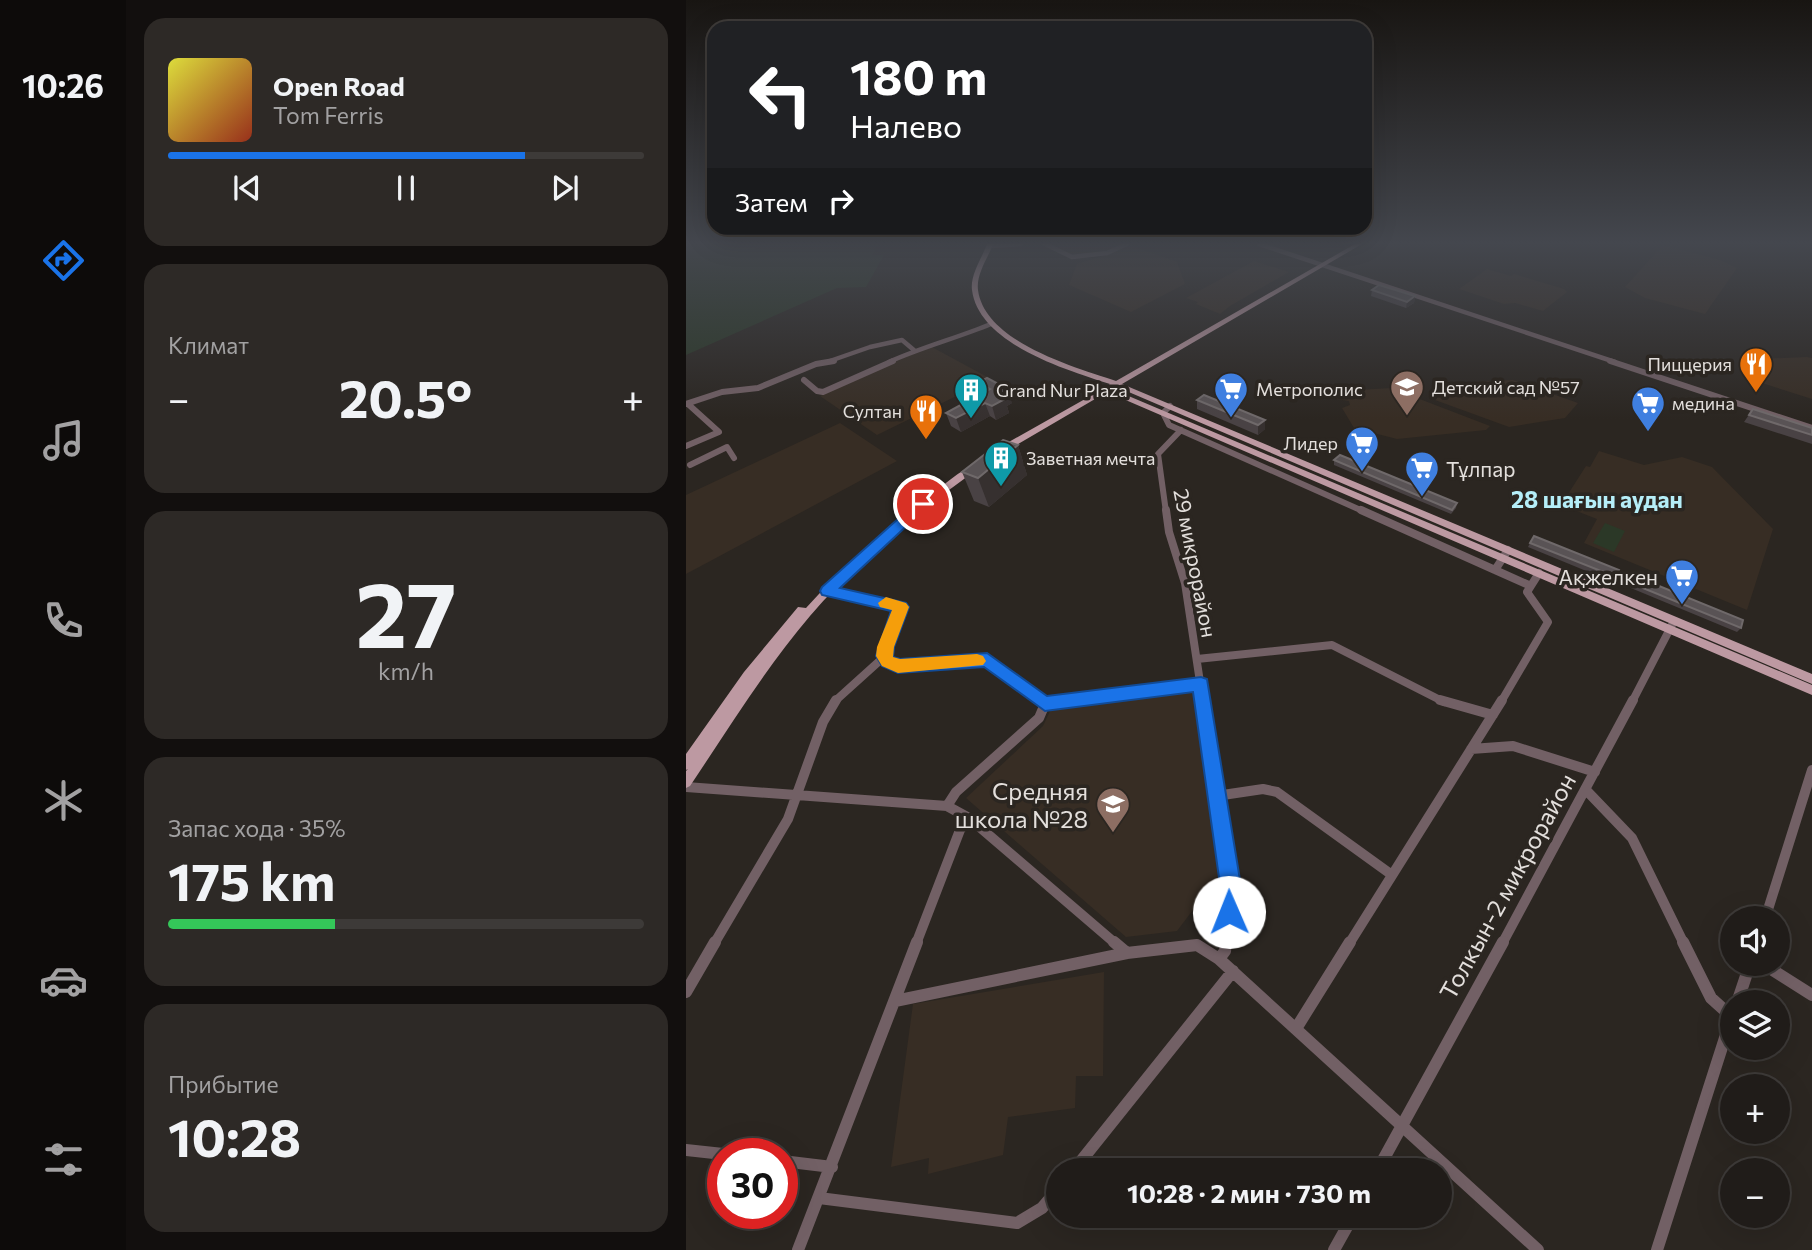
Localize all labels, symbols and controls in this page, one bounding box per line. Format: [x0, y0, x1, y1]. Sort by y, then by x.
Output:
text: 180 m [850, 45, 987, 105]
icon: left [735, 49, 826, 140]
text: 10:26 [22, 65, 104, 105]
text: Open Road [273, 70, 405, 101]
text: Tom Ferris [273, 101, 384, 129]
text: Налево [850, 105, 962, 145]
icon: previous [228, 169, 266, 207]
icon: pause [387, 169, 425, 207]
icon: next [546, 169, 584, 207]
icon: right [822, 182, 860, 220]
text: Затем [735, 186, 808, 217]
icon: directions [39, 236, 88, 285]
text: Климат [168, 331, 249, 359]
restaurant icon: Пиццерия [1737, 345, 1775, 394]
place label: Пиццерия [1648, 353, 1732, 375]
text: 20.5° [339, 365, 472, 429]
school or university icon: Детский сад №57 [1388, 368, 1426, 417]
supermarket icon: Метрополис [1212, 370, 1250, 419]
building icon: Grand Nur Plaza [952, 371, 990, 420]
text: − [168, 374, 190, 421]
text: + [622, 374, 644, 421]
place label: Детский сад №57 [1432, 376, 1580, 398]
place label: Метрополис [1256, 378, 1363, 400]
place label: Grand Nur Plaza [996, 379, 1128, 401]
supermarket icon: медина [1629, 384, 1667, 433]
restaurant icon: Султан [907, 392, 945, 441]
place label: медина [1672, 392, 1735, 414]
place label: Султан [843, 400, 902, 422]
icon: music [39, 416, 88, 465]
supermarket icon: Лидер [1343, 424, 1381, 473]
place label: Лидер [1284, 432, 1338, 454]
building icon: Заветная мечта [982, 439, 1020, 488]
place label: Заветная мечта [1026, 447, 1155, 469]
supermarket icon: Тұлпар [1403, 449, 1441, 498]
place label: Тұлпар [1446, 456, 1515, 481]
pin [893, 474, 953, 534]
icon: arrive [904, 485, 942, 523]
district label: 28 шағын аудан [1511, 485, 1683, 513]
street label: 29 микрорайон [1169, 486, 1223, 640]
text: 27 [355, 555, 457, 667]
supermarket icon: Ақжелкен [1663, 557, 1701, 606]
place label: Ақжелкен [1559, 564, 1658, 589]
icon: phone [39, 596, 88, 645]
text: km/h [378, 657, 434, 685]
street label: Толкын-2 микрорайон [1433, 768, 1581, 1004]
icon: climate [39, 776, 88, 825]
place label: Средняя школа №28 [955, 776, 1088, 833]
school or university icon: Средняя школа №28 [1094, 785, 1132, 834]
text: Запас хода · 35% [168, 814, 345, 842]
text: 175 km [168, 848, 335, 912]
position arrow [1192, 875, 1266, 949]
map controls [1720, 906, 1790, 1228]
button: sound [1720, 906, 1790, 976]
icon: car [39, 956, 88, 1005]
button: layers [1720, 990, 1790, 1060]
text: Прибытие [168, 1070, 279, 1098]
button: + [1720, 1074, 1790, 1144]
text: 10:28 [168, 1104, 301, 1168]
icon: filters [39, 1135, 88, 1184]
speed limit sign: 30 [707, 1138, 798, 1229]
button: − [1720, 1158, 1790, 1228]
text: 10:28 · 2 мин · 730 m [1127, 1177, 1371, 1208]

